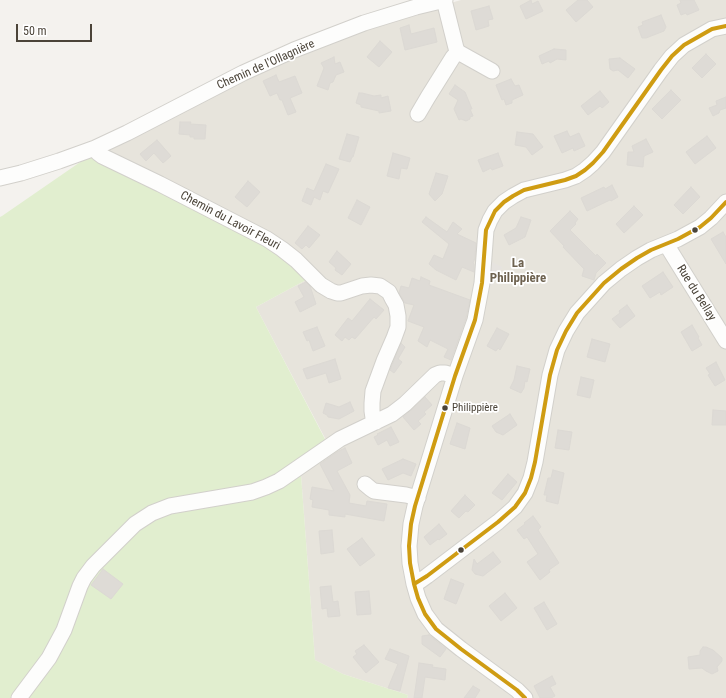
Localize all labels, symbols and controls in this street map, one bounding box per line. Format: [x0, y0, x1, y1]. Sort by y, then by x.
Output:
scale bar [18, 16, 94, 42]
text: 50 m [23, 24, 47, 38]
street label: Chemin de l'Ollagnière [215, 37, 317, 93]
street label: Chemin du Lavoir Fleuri [178, 189, 282, 253]
unlabelled marker [690, 225, 700, 235]
district label: La Philippière [490, 256, 546, 287]
street label: Rue du Bellay [673, 262, 719, 324]
place label: Philippière [452, 401, 498, 415]
marker: Philippière [440, 403, 450, 413]
unlabelled marker [456, 545, 466, 555]

